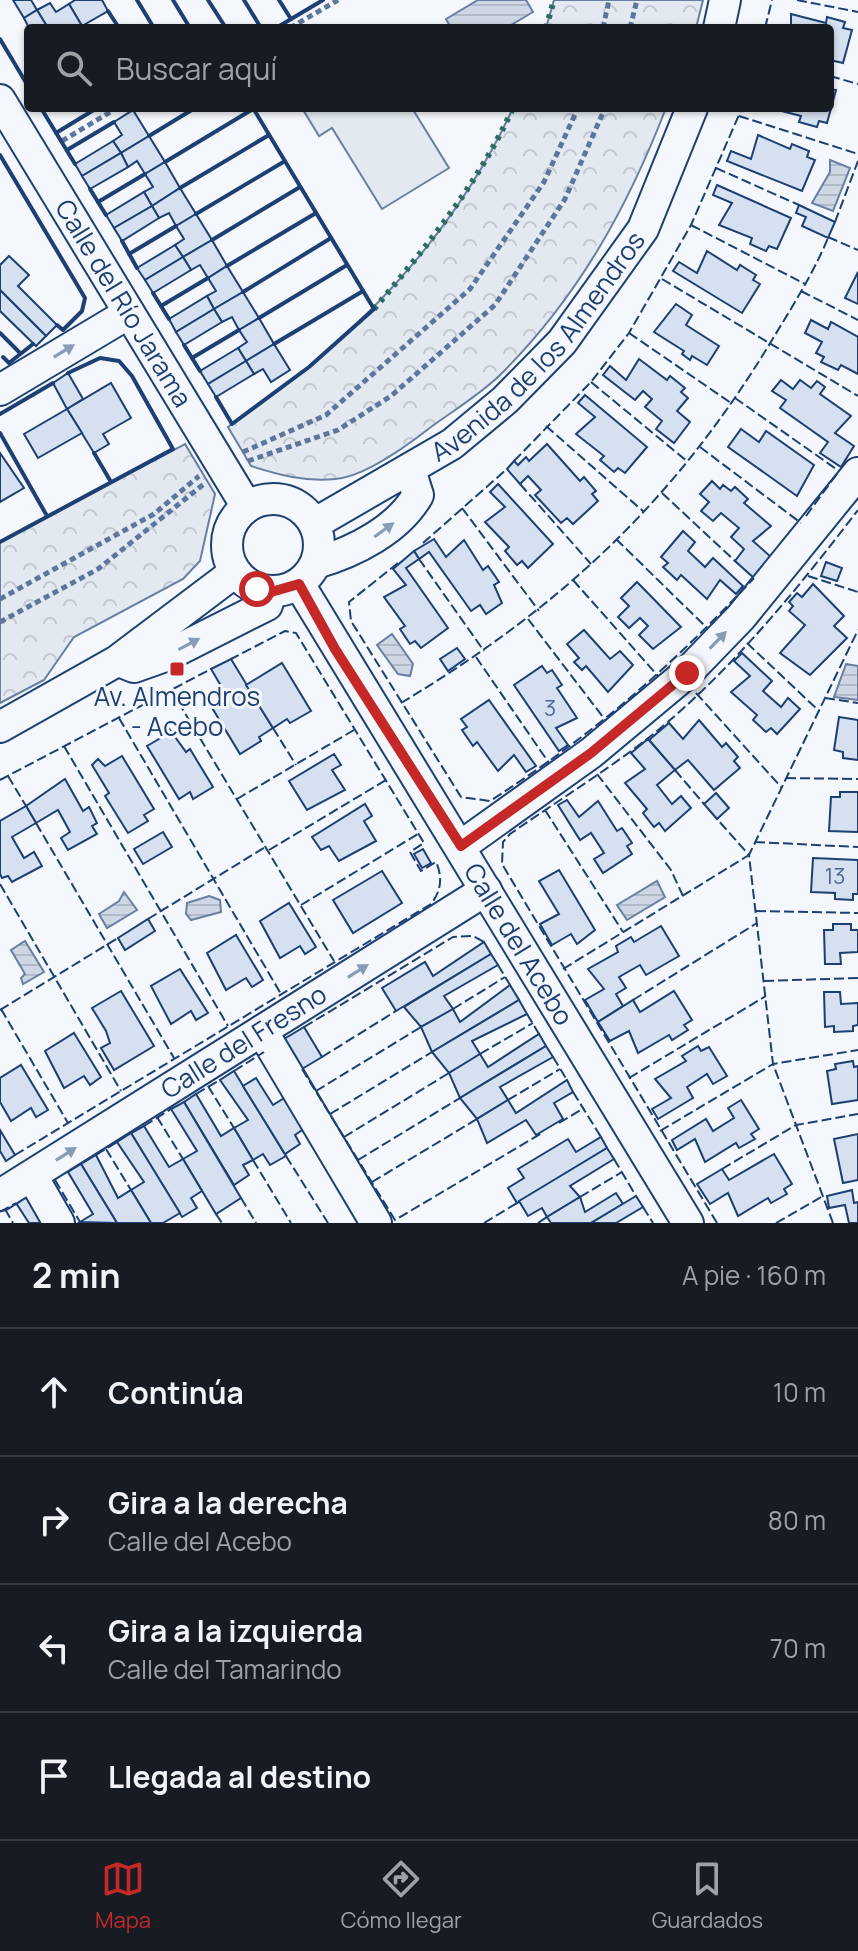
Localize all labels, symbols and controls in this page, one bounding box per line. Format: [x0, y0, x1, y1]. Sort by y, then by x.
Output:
search box [24, 24, 834, 112]
icon: search [52, 46, 96, 90]
text: Buscar aquí [116, 48, 277, 89]
street label: Calle del Río Jarama [47, 192, 201, 414]
street label: Avenida de los Almendros [424, 224, 653, 469]
one-way arrow [53, 344, 75, 358]
one-way arrow [373, 522, 394, 538]
route start [239, 571, 275, 607]
one-way arrow [709, 631, 727, 650]
one-way arrow [178, 638, 201, 651]
route end [669, 655, 705, 691]
marker: Av. Almendros - Acebo [168, 660, 186, 678]
place label: Av. Almendros - Acebo [94, 678, 260, 744]
house number: 3 [544, 693, 556, 723]
street label: Calle del Acebo [456, 856, 583, 1032]
house number: 13 [825, 861, 845, 891]
one-way arrow [347, 964, 369, 978]
street label: Calle del Fresno [154, 975, 333, 1107]
one-way arrow [56, 1146, 77, 1161]
text: 2 min [32, 1252, 120, 1298]
text: A pie · 160 m [682, 1257, 826, 1293]
icon: ahead [32, 1370, 76, 1414]
text: Continúa [108, 1372, 244, 1413]
text: 10 m [773, 1374, 826, 1410]
text: Gira a la derecha [108, 1482, 348, 1523]
icon: right [32, 1498, 76, 1542]
text: 80 m [768, 1502, 826, 1538]
text: Calle del Acebo [108, 1523, 292, 1559]
text: Gira a la izquierda [108, 1610, 363, 1651]
icon: left [32, 1626, 76, 1670]
text: 70 m [770, 1630, 826, 1666]
text: Calle del Tamarindo [108, 1651, 342, 1687]
icon: arrive [32, 1754, 76, 1798]
text: Llegada al destino [108, 1756, 371, 1797]
tab: Mapa [95, 1857, 151, 1935]
tab: Cómo llegar [341, 1857, 462, 1935]
tab: Guardados [652, 1857, 763, 1935]

